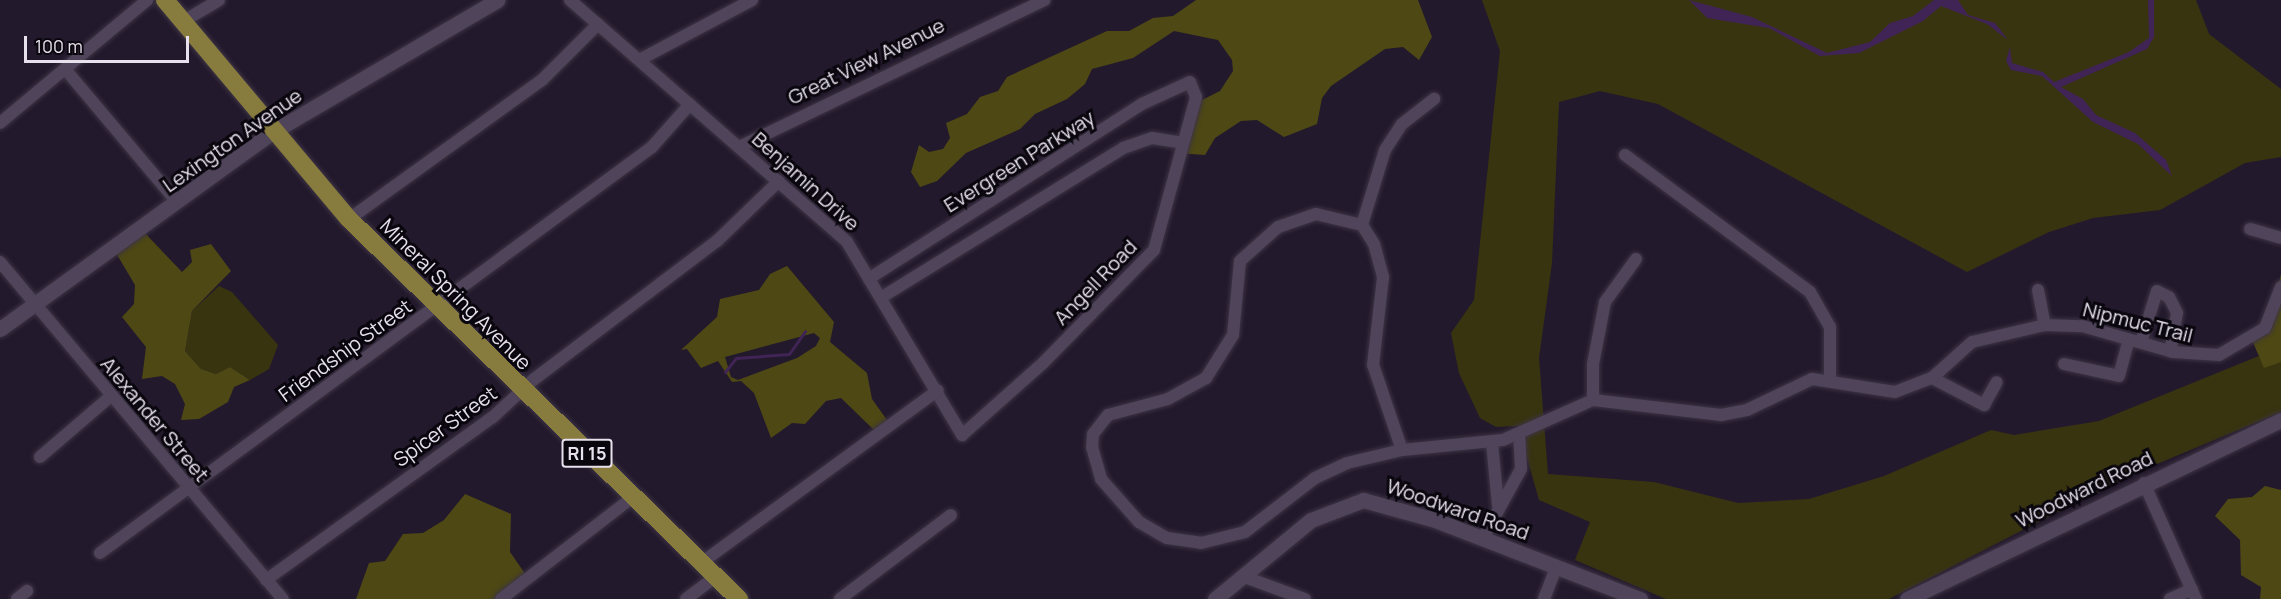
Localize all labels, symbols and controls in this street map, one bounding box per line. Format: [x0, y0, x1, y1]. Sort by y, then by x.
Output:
street label: Great View Avenue [784, 13, 948, 109]
scale bar [27, 24, 192, 62]
text: 100 m [35, 34, 83, 58]
street label: Lexington Avenue [158, 83, 306, 197]
street label: Evergreen Parkway [939, 105, 1099, 217]
street label: Benjamin Drive [747, 127, 865, 235]
street label: Mineral Spring Avenue [375, 213, 537, 375]
street label: Angell Road [1049, 235, 1141, 329]
street label: Friendship Street [274, 294, 416, 406]
street label: Nipmuc Trail [2081, 297, 2195, 347]
street label: Alexander Street [96, 352, 214, 486]
street label: Spicer Street [389, 381, 501, 471]
road number: RI 15 [562, 438, 612, 468]
street label: Woodward Road [2012, 446, 2156, 532]
street label: Woodward Road [1384, 473, 1532, 545]

